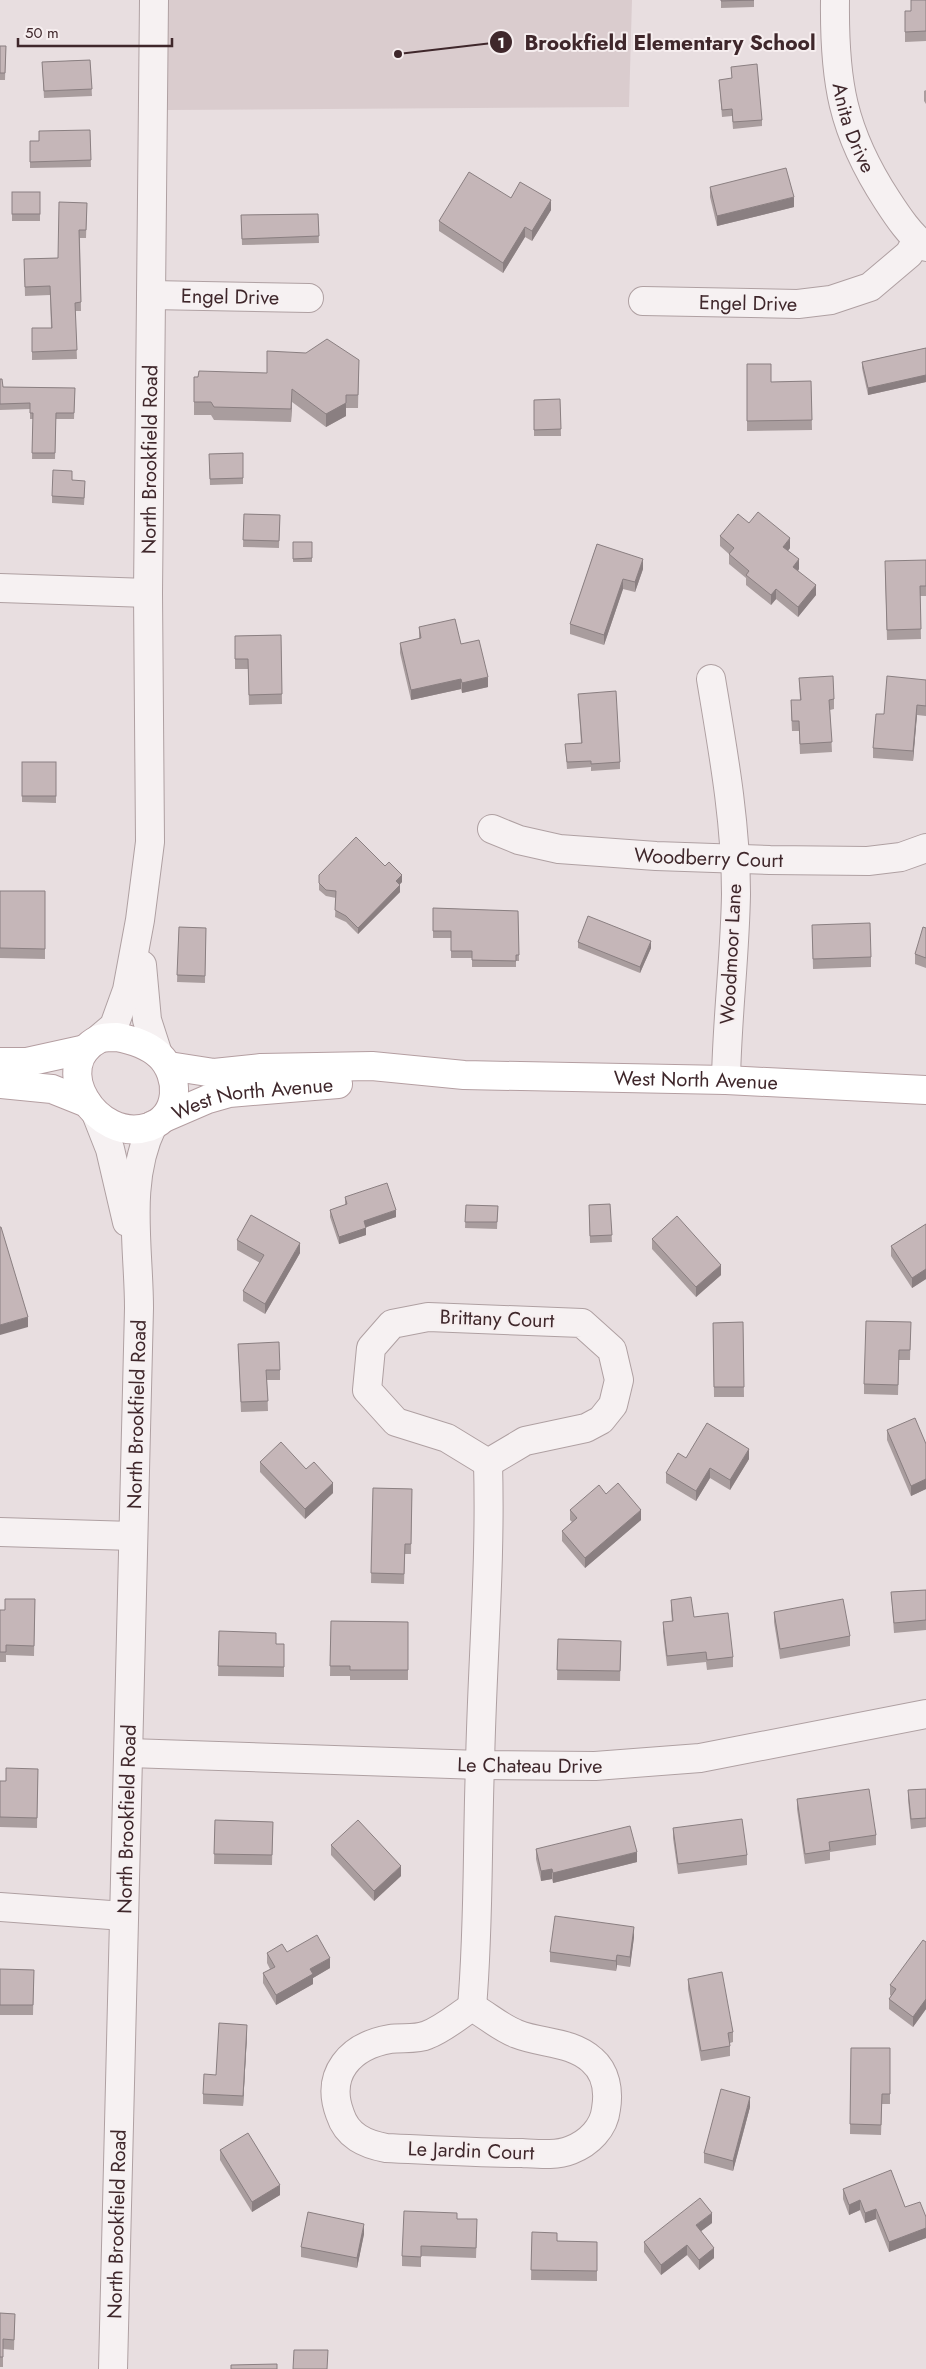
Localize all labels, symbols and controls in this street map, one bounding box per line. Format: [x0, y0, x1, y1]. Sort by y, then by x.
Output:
scale bar [18, 15, 171, 47]
text: 50 m [25, 22, 59, 44]
callout: Brookfield Elementary School [489, 24, 825, 60]
text: Brookfield Elementary School [524, 28, 816, 58]
text: 1 [497, 32, 505, 54]
street label: Anita Drive [825, 80, 883, 178]
street label: Engel Drive [181, 281, 279, 312]
street label: Engel Drive [699, 288, 797, 318]
street label: North Brookfield Road [134, 365, 165, 554]
street label: Woodberry Court [633, 840, 783, 875]
street label: Woodmoor Lane [713, 883, 749, 1025]
street label: West North Avenue [613, 1063, 779, 1097]
street label: West North Avenue [167, 1070, 334, 1127]
street label: Brittany Court [439, 1303, 555, 1335]
street label: North Brookfield Road [120, 1319, 153, 1509]
street label: North Brookfield Road [110, 1724, 143, 1914]
street label: Le Chateau Drive [457, 1750, 603, 1781]
street label: North Brookfield Road [100, 2129, 133, 2319]
street label: Le Jardin Court [407, 2134, 535, 2168]

